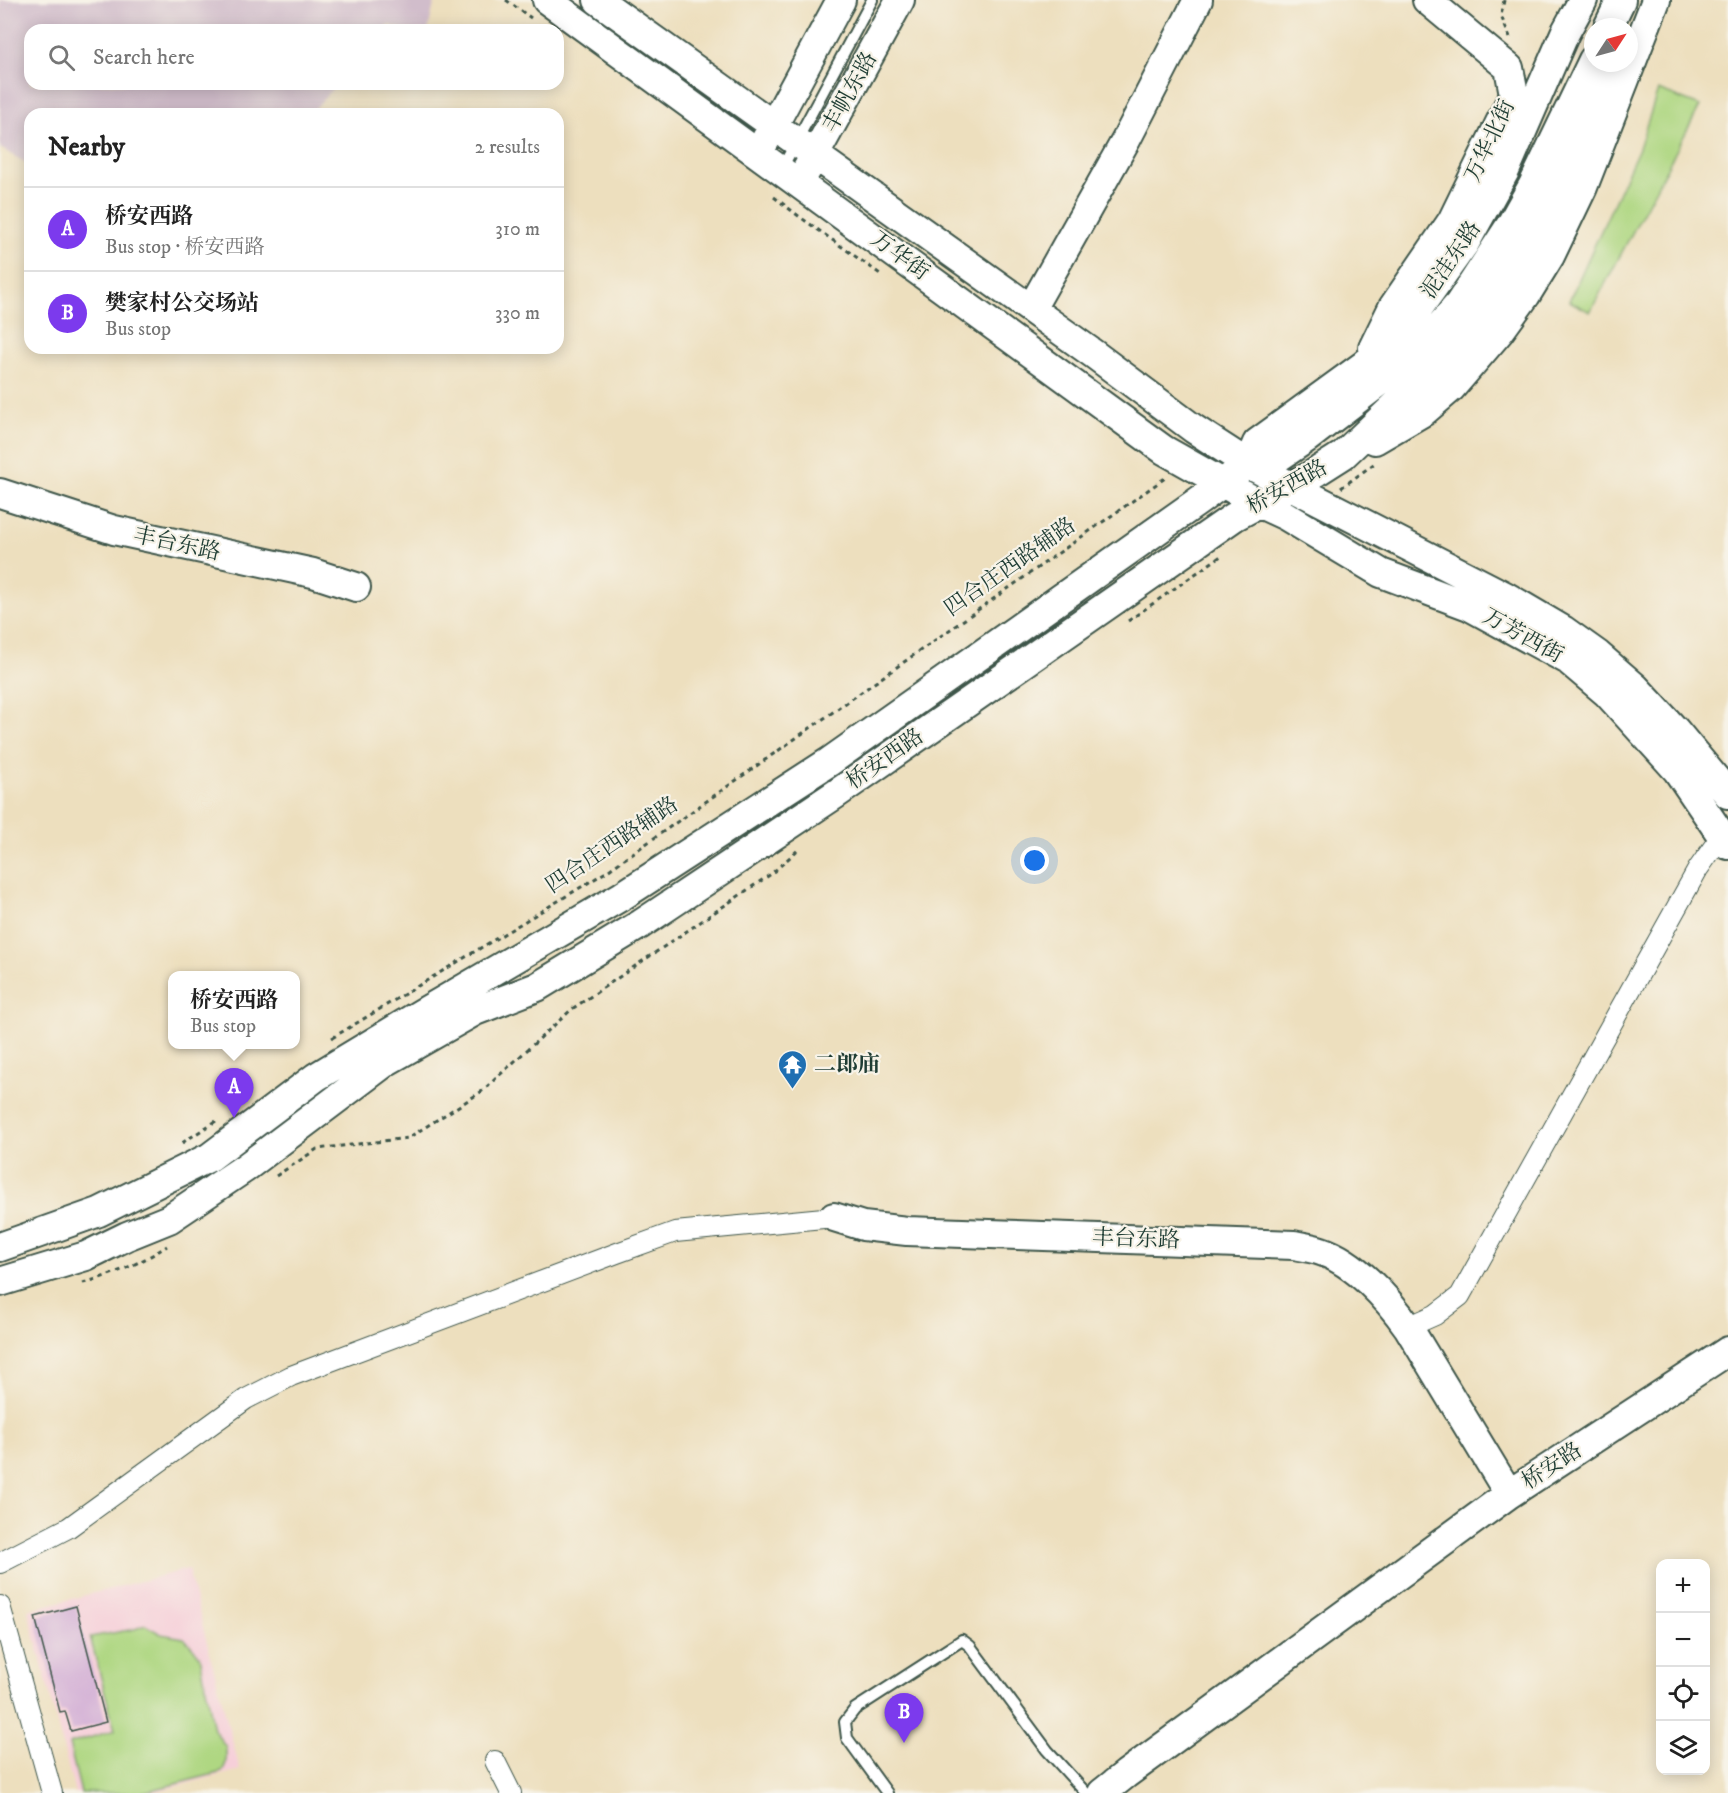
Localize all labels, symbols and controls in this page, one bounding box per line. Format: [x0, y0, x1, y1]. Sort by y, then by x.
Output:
north arrow [1584, 18, 1638, 72]
search box [24, 24, 564, 90]
icon: search [45, 41, 78, 74]
text: Search here [93, 44, 195, 71]
street label: 丰帆东路 [817, 47, 883, 137]
street label: 万华北街 [1459, 95, 1521, 187]
text: Nearby [48, 131, 125, 164]
text: 2 results [475, 135, 540, 160]
text: 桥安西路 [105, 203, 193, 230]
street label: 泥洼东路 [1415, 216, 1487, 304]
text: A [61, 217, 74, 242]
text: 310 m [495, 217, 540, 242]
street label: 万华街 [865, 226, 935, 286]
text: Bus stop · 桥安西路 [105, 235, 265, 260]
text: 樊家村公交场站 [105, 290, 259, 317]
text: B [61, 301, 74, 326]
text: 330 m [495, 301, 540, 326]
text: Bus stop [105, 317, 171, 342]
street label: 桥安西路 [1242, 454, 1332, 520]
street label: 四合庄西路辅路 [939, 512, 1081, 622]
street label: 丰台东路 [131, 522, 223, 566]
street label: 万芳西街 [1478, 603, 1568, 669]
street label: 桥安西路 [841, 723, 929, 795]
street label: 四合庄西路辅路 [541, 791, 683, 899]
your location [1020, 846, 1049, 875]
popup [168, 971, 300, 1049]
text: 桥安西路 [190, 987, 278, 1014]
text: Bus stop [190, 1014, 256, 1039]
temple icon: 二郎庙 [777, 1048, 809, 1090]
place label: 二郎庙 [814, 1051, 880, 1078]
pin: A [214, 1068, 254, 1118]
street label: 丰台东路 [1092, 1224, 1180, 1254]
street label: 桥安路 [1517, 1437, 1587, 1495]
map controls [1656, 1559, 1710, 1775]
button: + [1656, 1559, 1710, 1613]
button: − [1656, 1613, 1710, 1667]
button: locate [1656, 1667, 1710, 1721]
pin: B [884, 1694, 924, 1743]
button: layers [1656, 1721, 1710, 1775]

